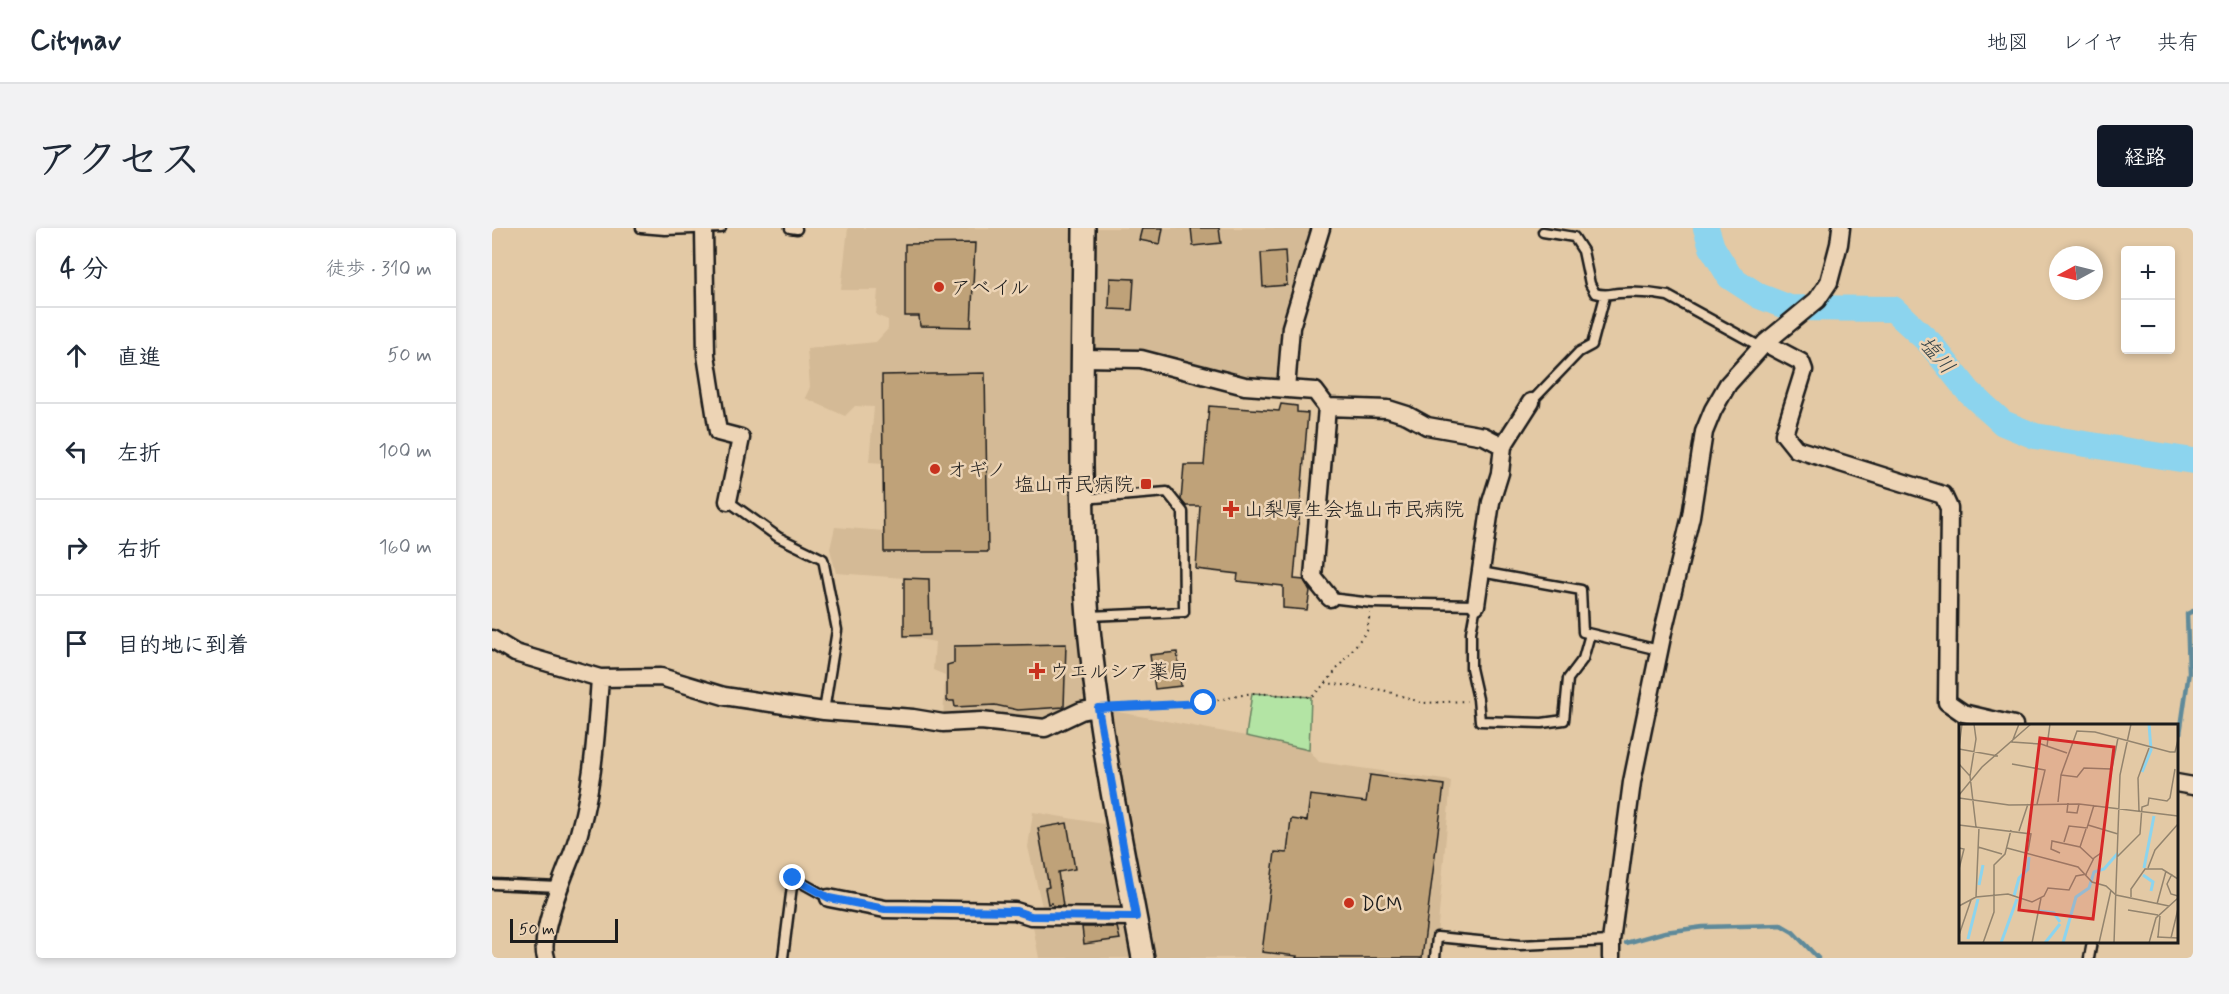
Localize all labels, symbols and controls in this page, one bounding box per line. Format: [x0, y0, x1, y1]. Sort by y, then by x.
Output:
text: Citynav [30, 23, 121, 60]
text: 地図 [1987, 29, 2029, 57]
text: レイヤ [2062, 29, 2124, 57]
text: 共有 [2157, 29, 2199, 57]
button: 経路 [2097, 125, 2193, 187]
text: アクセス [36, 134, 201, 189]
north arrow [2049, 246, 2103, 300]
map controls [2121, 246, 2175, 354]
button: + [2121, 246, 2175, 300]
text: 4 分 [60, 253, 108, 287]
text: 徒歩 · 310 m [326, 256, 432, 283]
place label: アベイル [951, 275, 1030, 302]
marker: アベイル [932, 280, 946, 294]
button: − [2121, 300, 2175, 354]
water label: 塩川 [1912, 331, 1961, 381]
icon: ahead [60, 339, 93, 372]
text: 50 m [387, 342, 432, 369]
text: 直進 [117, 344, 161, 372]
icon: left [60, 435, 93, 468]
text: 100 m [378, 438, 432, 465]
text: 左折 [117, 440, 161, 468]
place label: オギノ [947, 457, 1007, 484]
marker: オギノ [928, 462, 942, 476]
place label: 塩山市民病院 [1014, 472, 1134, 499]
marker: 塩山市民病院 [1139, 477, 1153, 491]
place label: 山梨厚生会塩山市民病院 [1244, 497, 1464, 524]
marker: 山梨厚生会塩山市民病院 [1222, 500, 1240, 518]
icon: right [60, 531, 93, 564]
text: 160 m [379, 534, 432, 561]
text: 右折 [117, 536, 161, 564]
icon: arrive [60, 627, 93, 660]
text: 目的地に到着 [117, 632, 249, 660]
place label: ウエルシア薬局 [1049, 659, 1189, 686]
marker: ウエルシア薬局 [1030, 664, 1044, 678]
route start [1190, 689, 1216, 715]
inset map [1959, 724, 2178, 943]
route end [779, 864, 805, 890]
place label: DCM [1361, 891, 1403, 918]
marker: DCM [1342, 896, 1356, 910]
scale bar [510, 916, 618, 944]
text: 50 m [519, 919, 555, 940]

